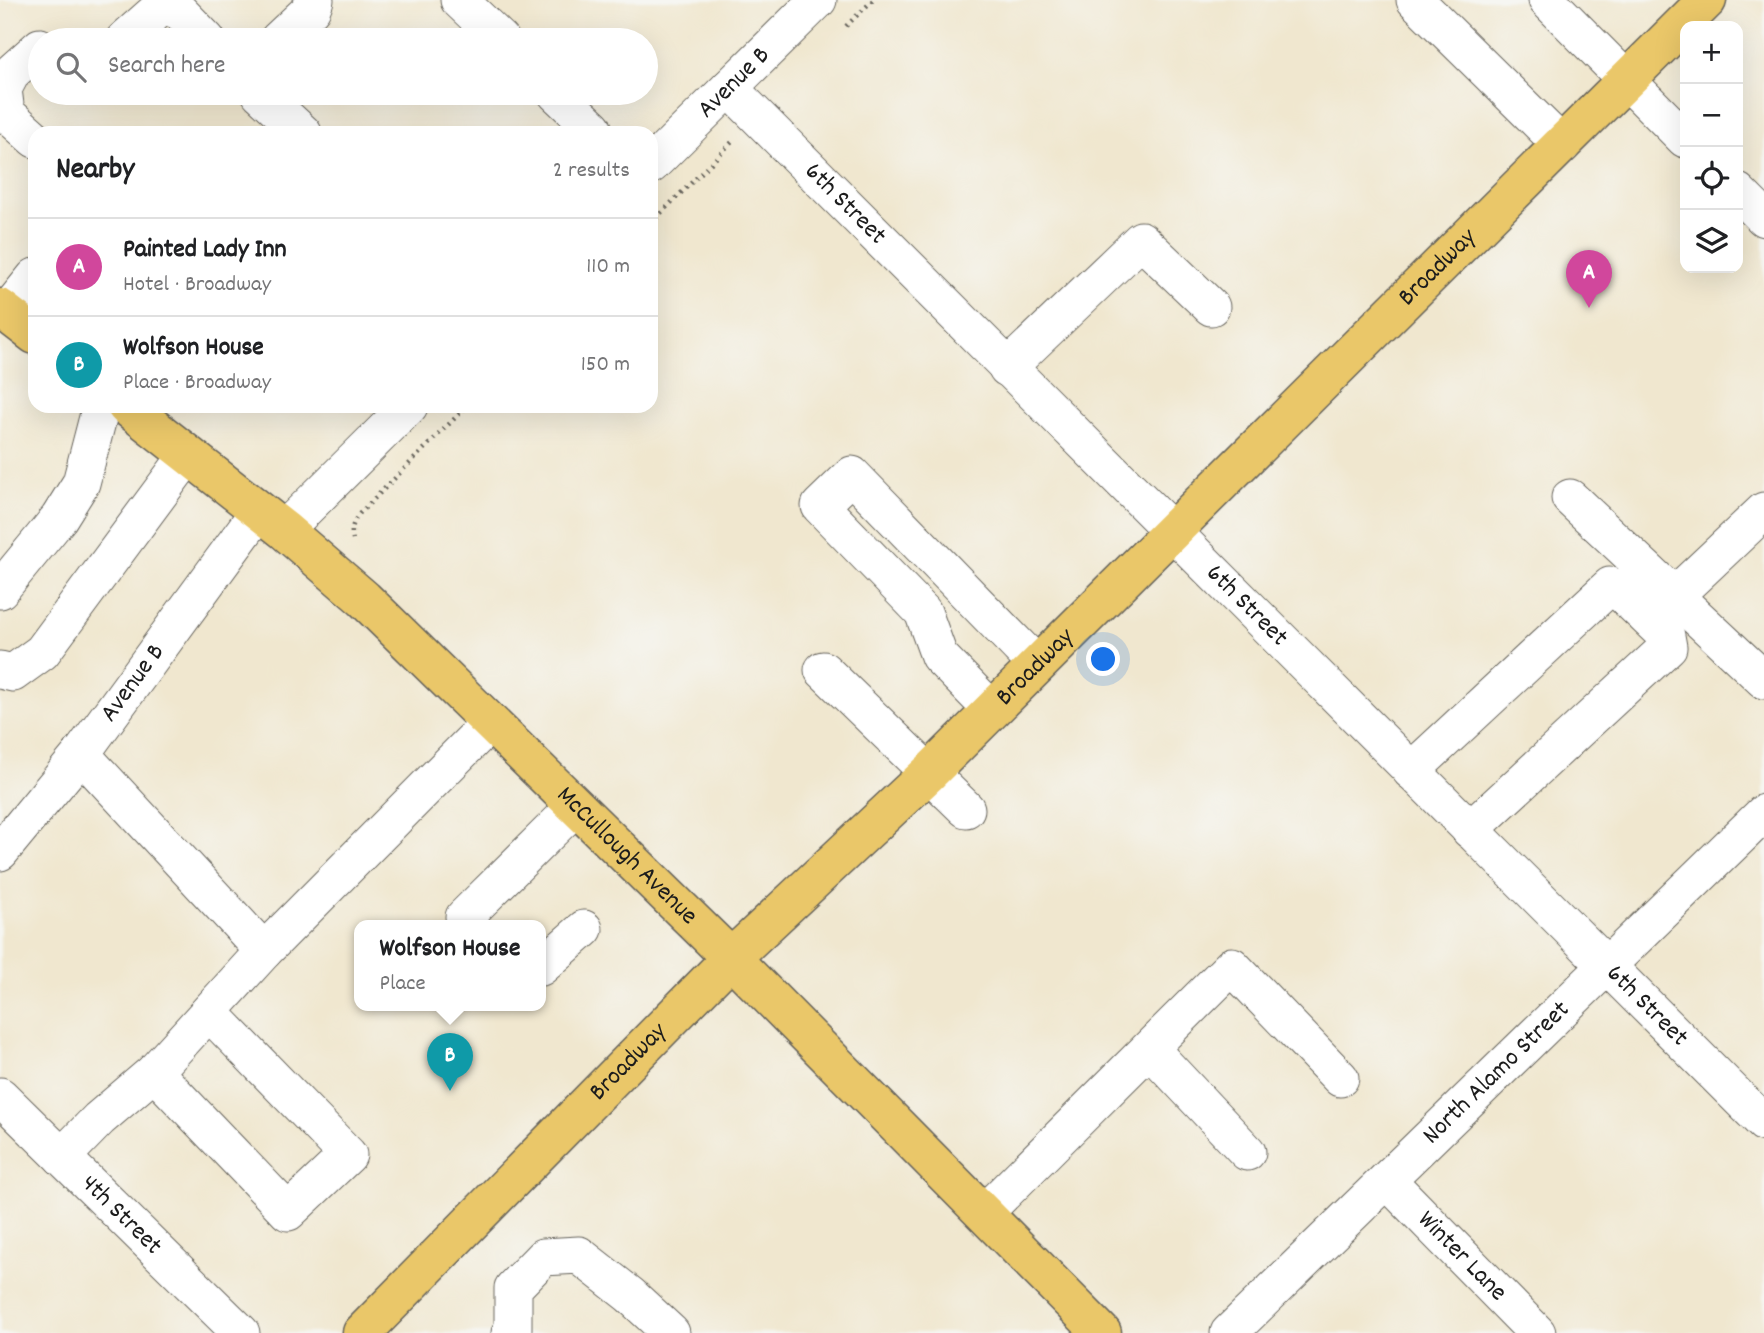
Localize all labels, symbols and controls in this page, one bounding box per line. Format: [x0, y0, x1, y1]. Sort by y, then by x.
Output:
map controls [1680, 21, 1743, 273]
button: + [1680, 21, 1743, 84]
search box [28, 28, 658, 105]
street label: Avenue B [689, 38, 779, 127]
icon: search [52, 48, 90, 86]
text: Search here [108, 48, 226, 85]
button: − [1680, 84, 1743, 147]
button: locate [1680, 147, 1743, 210]
text: Nearby [56, 150, 134, 193]
street label: 6th Street [795, 154, 895, 254]
text: 2 results [553, 155, 630, 188]
button: layers [1680, 210, 1743, 273]
street label: Broadway [1390, 220, 1486, 315]
text: Painted Lady Inn [123, 232, 287, 269]
pin: A [1566, 250, 1612, 308]
text: A [73, 251, 85, 284]
text: 110 m [586, 251, 630, 284]
text: Hotel · Broadway [123, 269, 271, 302]
text: Wolfson House [123, 330, 264, 367]
text: B [74, 349, 84, 382]
text: 150 m [581, 349, 630, 382]
text: Place · Broadway [123, 367, 271, 400]
street label: 6th Street [1197, 556, 1297, 656]
street label: Broadway [988, 620, 1083, 715]
street label: Avenue B [92, 636, 174, 730]
your location [1086, 642, 1120, 676]
street label: McCullough Avenue [547, 778, 706, 934]
popup [354, 920, 546, 1011]
text: Wolfson House [380, 931, 520, 968]
street label: 6th Street [1597, 956, 1697, 1056]
text: Place [380, 968, 426, 1001]
street label: North Alamo Street [1414, 992, 1579, 1154]
street label: Broadway [581, 1014, 676, 1110]
pin: B [427, 1033, 473, 1091]
street label: 4th Street [72, 1166, 171, 1264]
street label: Winter Lane [1409, 1202, 1515, 1310]

